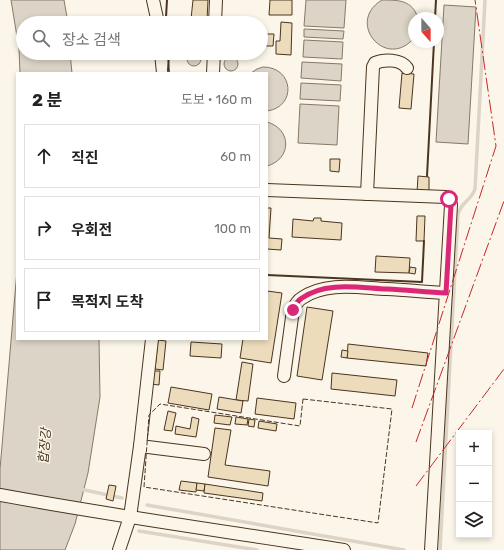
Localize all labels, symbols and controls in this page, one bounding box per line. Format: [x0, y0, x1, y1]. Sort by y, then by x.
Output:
north arrow [408, 12, 444, 48]
search box [16, 16, 268, 60]
icon: search [30, 27, 52, 49]
text: 장소 검색 [62, 31, 121, 49]
text: 2 분 [32, 90, 62, 110]
text: 도보 · 160 m [181, 92, 252, 107]
icon: ahead [33, 145, 55, 167]
text: 직진 [71, 149, 99, 167]
text: 60 m [220, 149, 251, 164]
route start [440, 190, 458, 208]
icon: right [33, 217, 55, 239]
text: 우회전 [71, 221, 112, 239]
text: 100 m [214, 221, 251, 236]
icon: arrive [33, 289, 55, 311]
text: 목적지 도착 [71, 293, 143, 311]
route end [284, 301, 302, 319]
water label: 합장강 [35, 425, 54, 465]
map controls [456, 430, 492, 538]
button: + [456, 430, 492, 466]
button: − [456, 466, 492, 502]
button: layers [456, 502, 492, 538]

